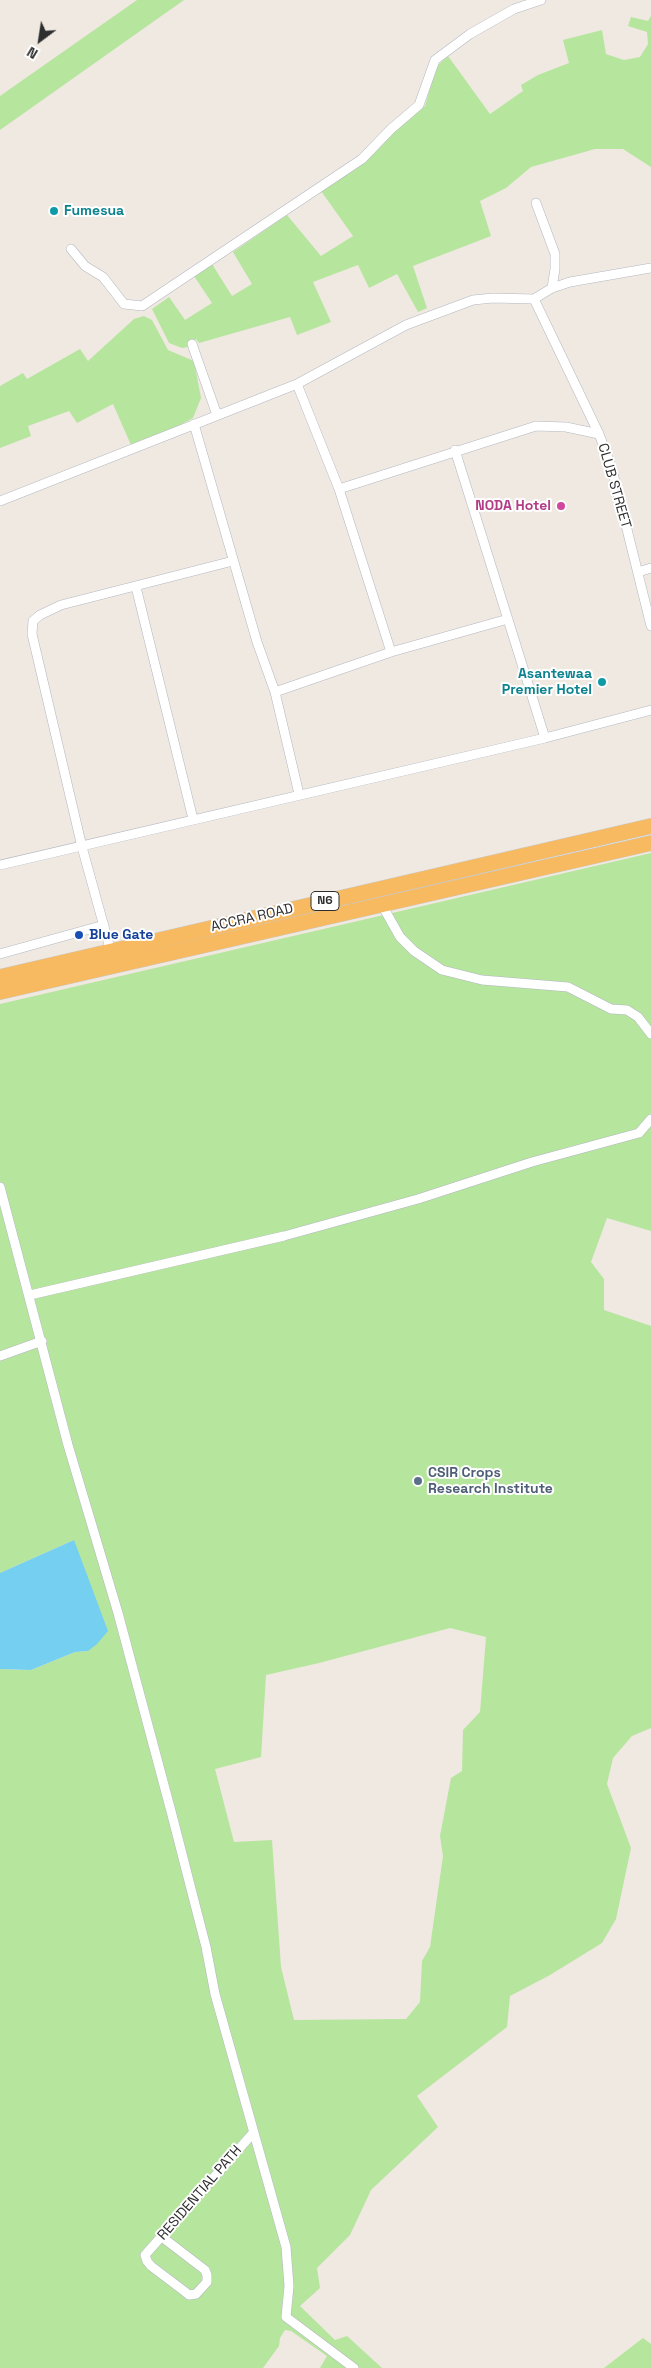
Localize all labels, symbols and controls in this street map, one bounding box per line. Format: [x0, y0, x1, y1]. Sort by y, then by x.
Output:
north arrow [15, 15, 65, 65]
text: N [24, 43, 41, 63]
place label: Fumesua [64, 203, 124, 219]
marker: Fumesua [48, 205, 60, 217]
street label: CLUB STREET [594, 441, 634, 531]
place label: NODA Hotel [475, 498, 551, 514]
marker: NODA Hotel [555, 500, 567, 512]
place label: Asantewaa Premier Hotel [502, 666, 592, 699]
marker: Asantewaa Premier Hotel [596, 676, 608, 688]
road number: N6 [311, 891, 339, 910]
street label: ACCRA ROAD [209, 900, 295, 936]
place label: Blue Gate [89, 927, 153, 943]
marker: Blue Gate [73, 929, 85, 941]
place label: CSIR Crops Research Institute [428, 1465, 553, 1498]
marker: CSIR Crops Research Institute [412, 1475, 424, 1487]
street label: RESIDENTIAL PATH [154, 2142, 246, 2244]

